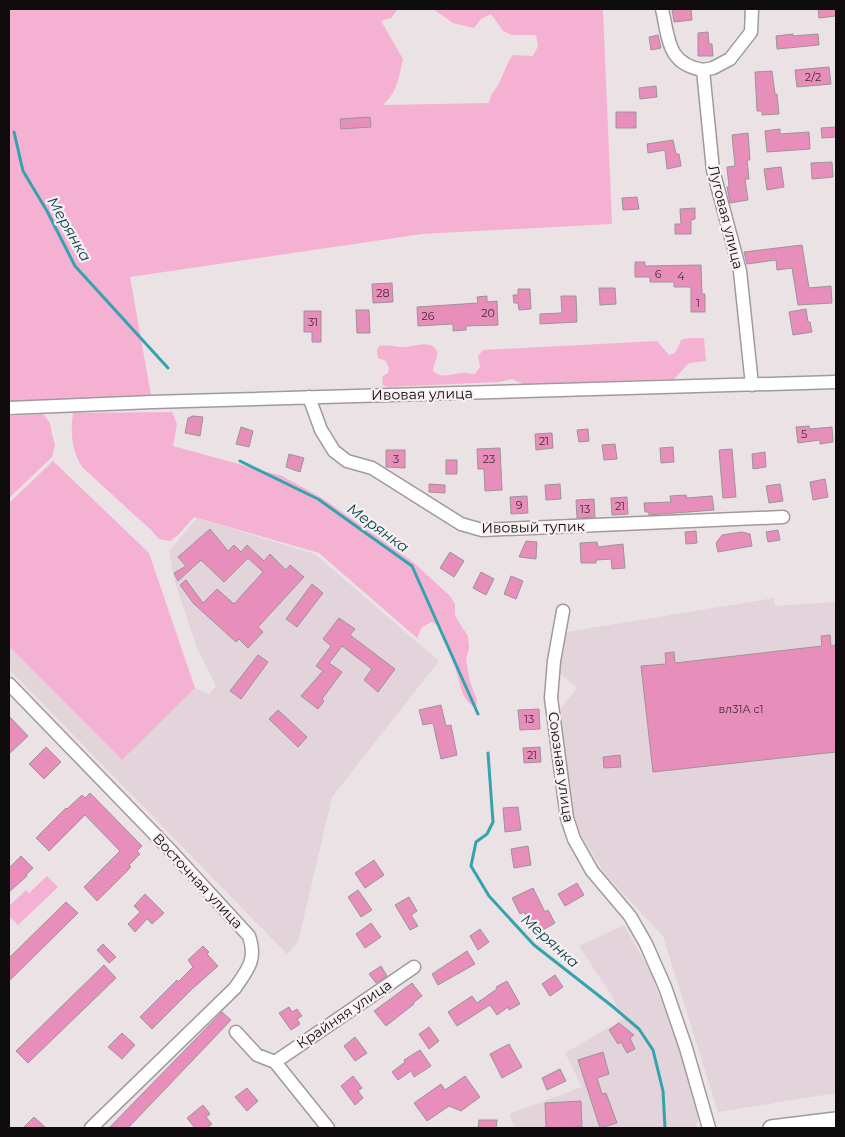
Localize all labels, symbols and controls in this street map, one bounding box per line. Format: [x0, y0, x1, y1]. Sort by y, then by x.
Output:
house number: 2/2 [805, 70, 821, 84]
street label: Луговая улица [704, 163, 748, 271]
water label: Мерянка [43, 193, 96, 265]
house number: 6 [655, 267, 662, 281]
house number: 4 [677, 269, 685, 283]
house number: 28 [376, 286, 390, 300]
house number: 1 [696, 296, 700, 310]
house number: 20 [481, 306, 495, 320]
house number: 26 [422, 309, 435, 323]
house number: 31 [308, 315, 318, 329]
street label: Ивовая улица [371, 384, 473, 404]
house number: 5 [801, 427, 807, 441]
house number: 21 [539, 434, 549, 448]
house number: 3 [393, 452, 399, 466]
house number: 23 [483, 452, 495, 466]
house number: 9 [516, 498, 523, 512]
water label: Мерянка [344, 499, 413, 556]
house number: 21 [615, 499, 625, 513]
house number: 13 [580, 502, 590, 516]
street label: Ивовый тупик [481, 517, 585, 537]
house number: вл31А с1 [719, 702, 763, 716]
street label: Союзная улица [544, 710, 578, 824]
house number: 13 [524, 712, 534, 726]
house number: 21 [527, 748, 537, 762]
street label: Восточная улица [149, 829, 247, 933]
water label: Мерянка [517, 910, 583, 972]
street label: Крайняя улица [293, 976, 395, 1052]

